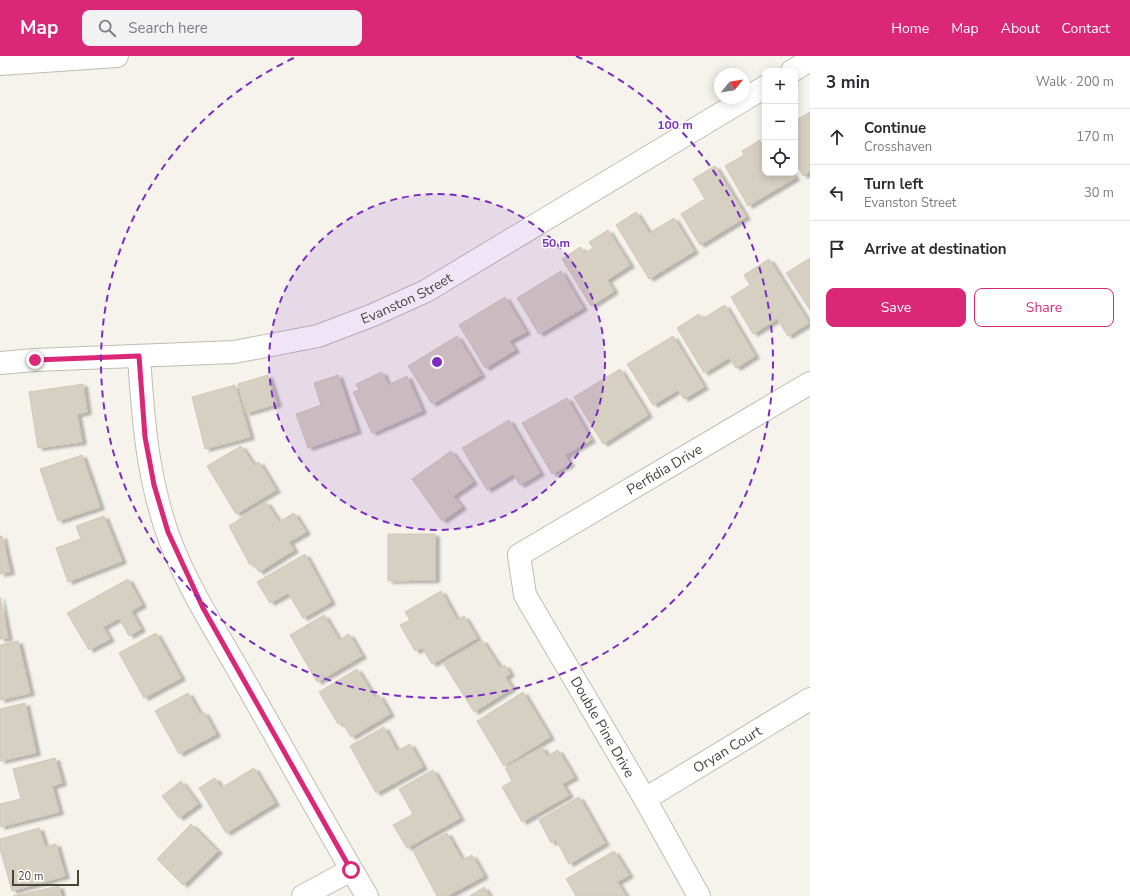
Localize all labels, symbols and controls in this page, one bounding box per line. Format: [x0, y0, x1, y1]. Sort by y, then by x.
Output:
search box [82, 10, 362, 46]
text: Map [20, 15, 58, 41]
icon: search [96, 17, 118, 39]
text: Search here [128, 18, 208, 38]
text: Home [891, 19, 929, 38]
text: Map [951, 19, 979, 38]
text: About [1001, 19, 1040, 38]
text: Contact [1062, 19, 1110, 38]
north arrow [714, 68, 750, 104]
map controls [762, 68, 798, 176]
button: + [762, 68, 798, 104]
text: 3 min [826, 71, 870, 94]
text: Walk · 200 m [1036, 73, 1114, 91]
button: − [762, 104, 798, 140]
text: 100 m [657, 117, 693, 133]
text: Continue [864, 118, 926, 138]
icon: ahead [826, 126, 848, 148]
text: 170 m [1076, 128, 1114, 146]
text: Crosshaven [864, 138, 932, 156]
button: locate [762, 140, 798, 176]
text: Turn left [864, 174, 923, 194]
icon: left [826, 182, 848, 204]
text: 30 m [1084, 184, 1114, 202]
text: Evanston Street [864, 194, 956, 212]
text: 50 m [542, 235, 570, 251]
icon: arrive [826, 238, 848, 260]
text: Arrive at destination [864, 239, 1007, 259]
street label: Evanston Street [358, 268, 456, 329]
button: Save [826, 288, 966, 327]
button: Share [974, 288, 1114, 327]
route end [26, 351, 44, 369]
centre of rings [430, 355, 444, 369]
street label: Perfidia Drive [623, 440, 706, 499]
street label: Double Pine Drive [566, 673, 639, 781]
street label: Oryan Court [689, 722, 765, 778]
route start [342, 861, 360, 879]
scale bar [12, 868, 79, 887]
text: 20 m [18, 869, 43, 884]

